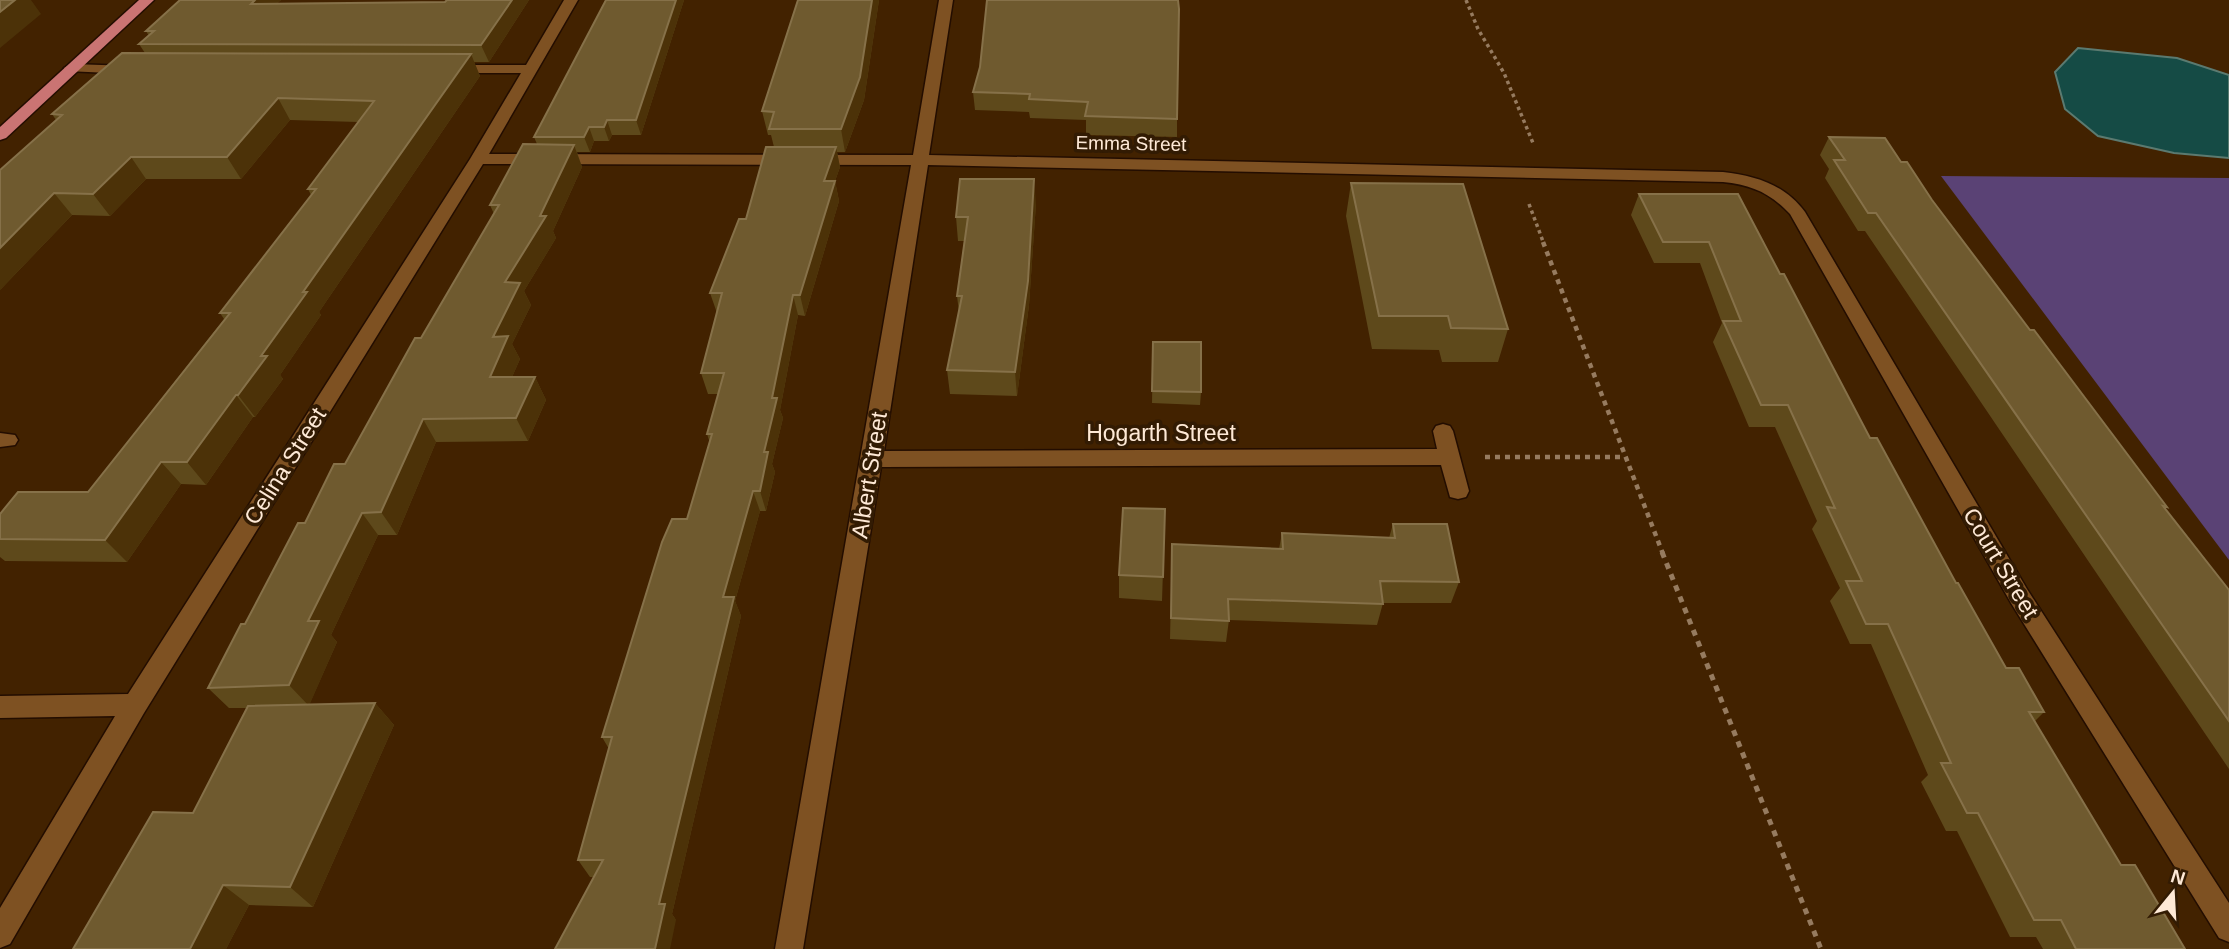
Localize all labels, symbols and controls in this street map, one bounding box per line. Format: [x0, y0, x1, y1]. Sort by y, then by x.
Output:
street label: Emma Street [1075, 132, 1187, 155]
street label: Celina Street [239, 402, 332, 529]
street label: Albert Street [846, 409, 892, 540]
street label: Hogarth Street [1086, 420, 1236, 446]
street label: Court Street [1958, 503, 2044, 623]
north arrow [2138, 858, 2208, 928]
text: N [2168, 865, 2188, 889]

